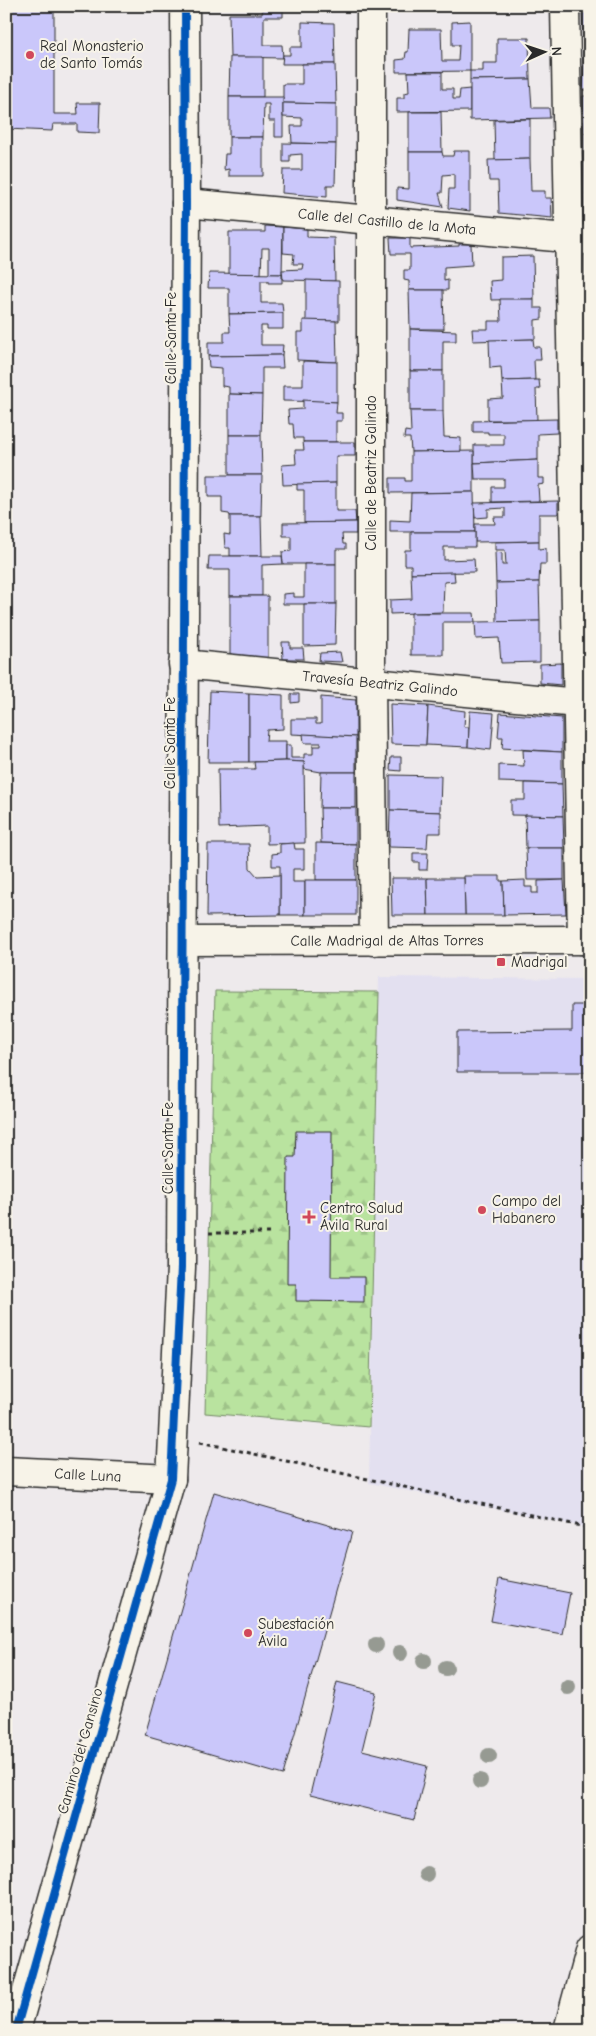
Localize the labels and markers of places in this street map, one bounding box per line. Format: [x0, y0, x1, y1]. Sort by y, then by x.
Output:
place label: Real Monasterio de Santo Tomás [40, 37, 144, 72]
marker: Real Monasterio de Santo Tomás [24, 49, 36, 61]
place label: Madrigal [511, 953, 568, 971]
marker: Madrigal [495, 956, 507, 968]
place label: Campo del Habanero [492, 1192, 561, 1227]
place label: Centro Salud Ávila Rural [320, 1199, 403, 1234]
marker: Campo del Habanero [476, 1204, 488, 1216]
marker: Centro Salud Ávila Rural [302, 1210, 316, 1224]
place label: Subestación Ávila [258, 1615, 334, 1650]
marker: Subestación Ávila [242, 1627, 254, 1639]

